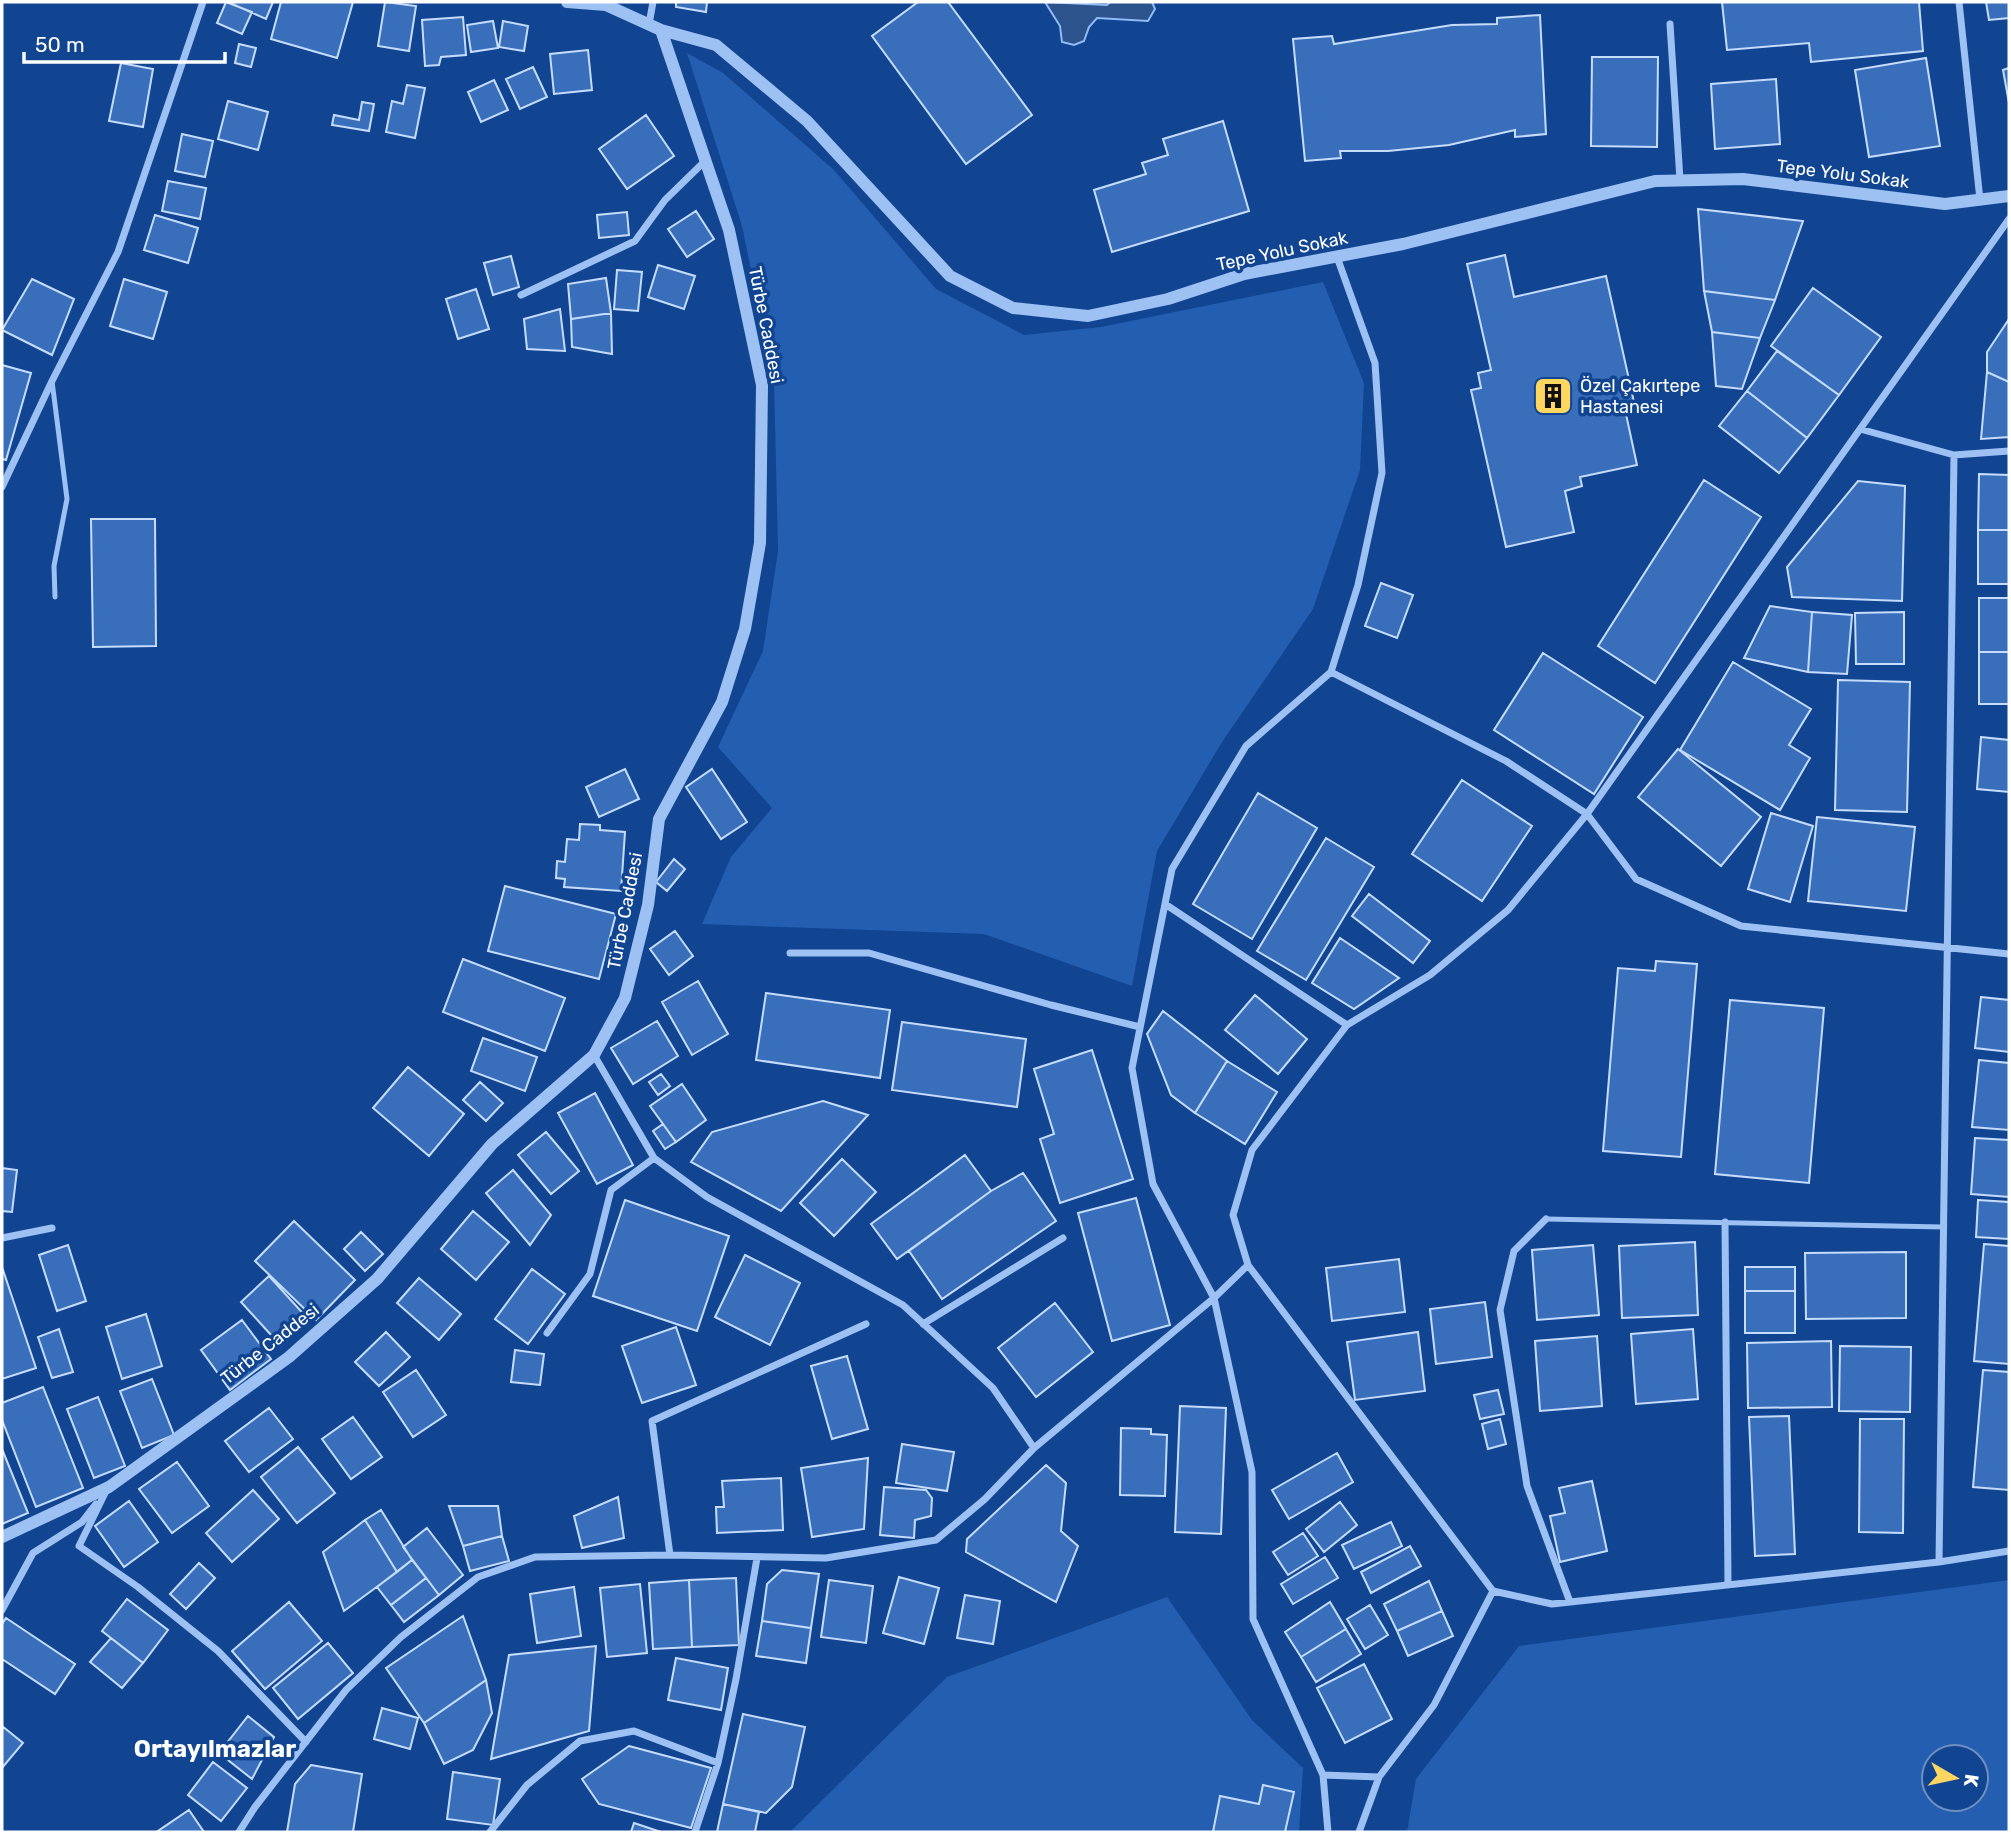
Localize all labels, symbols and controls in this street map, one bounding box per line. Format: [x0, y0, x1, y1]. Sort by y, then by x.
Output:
scale bar [24, 21, 226, 65]
text: 50 m [35, 32, 85, 57]
street label: Tepe Yolu Sokak [1775, 155, 1911, 193]
street label: Tepe Yolu Sokak [1214, 226, 1350, 276]
street label: Türbe Caddesi [744, 265, 788, 385]
building icon: Özel Çakırtepe Hastanesi [1532, 375, 1574, 417]
place label: Özel Çakırtepe Hastanesi [1580, 375, 1700, 418]
street label: Türbe Caddesi [603, 851, 647, 971]
street label: Türbe Caddesi [216, 1299, 324, 1389]
district label: Ortayılmazlar [134, 1735, 296, 1763]
north arrow [1920, 1743, 1990, 1813]
text: K [1959, 1773, 1984, 1789]

